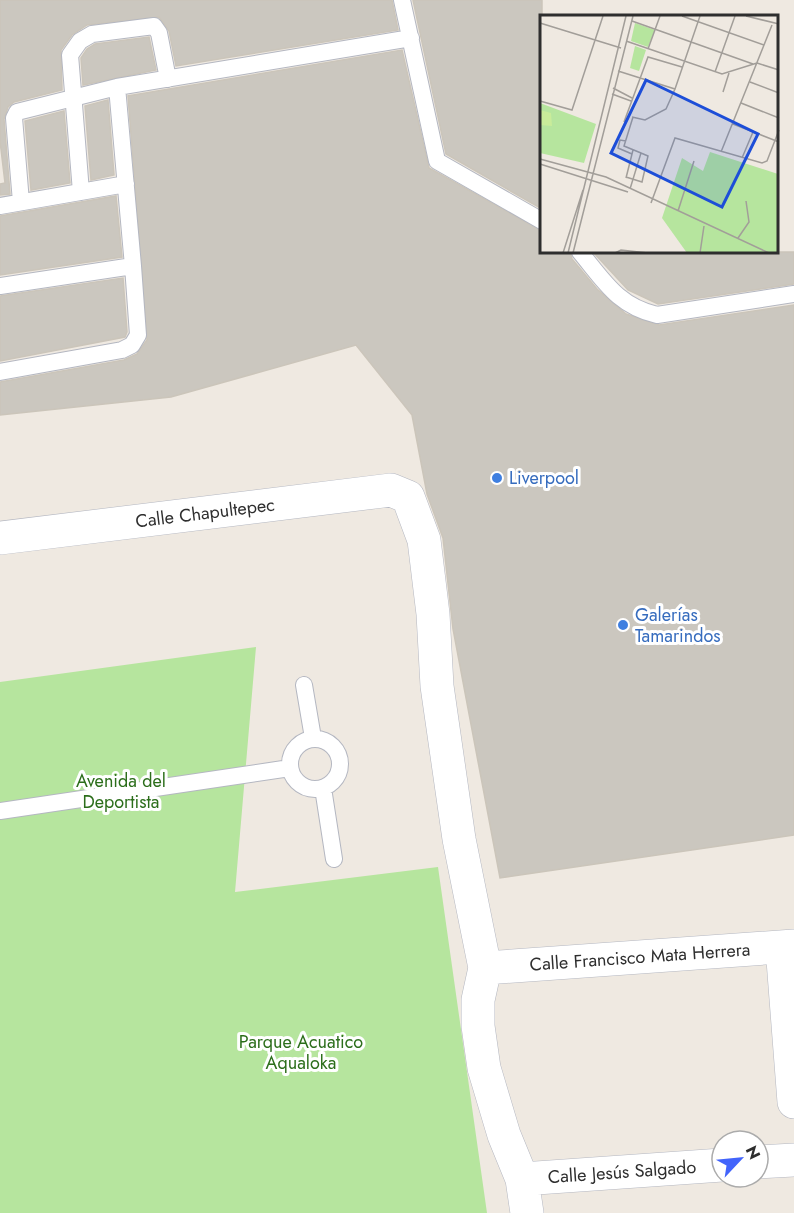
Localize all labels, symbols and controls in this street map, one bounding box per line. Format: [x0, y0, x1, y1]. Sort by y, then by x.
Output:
inset map [540, 15, 779, 254]
place label: Liverpool [509, 465, 579, 491]
marker: Liverpool [490, 471, 504, 485]
street label: Calle Chapultepec [134, 492, 276, 534]
place label: Galerías Tamarindos [635, 602, 721, 649]
marker: Galerías Tamarindos [616, 618, 630, 632]
park label: Avenida del Deportista [76, 768, 166, 815]
street label: Calle Francisco Mata Herrera [529, 936, 751, 978]
park label: Parque Acuatico Aqualoka [239, 1029, 363, 1076]
north arrow [710, 1129, 770, 1189]
text: N [740, 1142, 766, 1163]
street label: Calle Jesús Salgado [547, 1154, 697, 1190]

